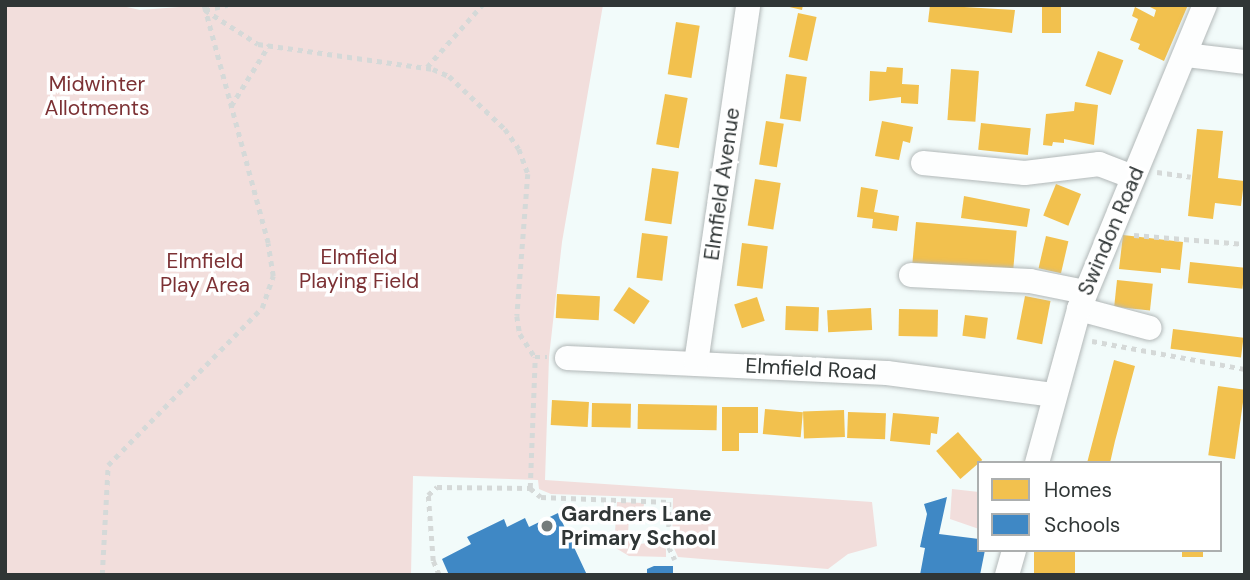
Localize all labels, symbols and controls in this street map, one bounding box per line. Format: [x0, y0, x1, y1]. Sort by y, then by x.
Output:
park label: Midwinter Allotments [44, 71, 150, 121]
street label: Elmfield Avenue [699, 106, 745, 262]
street label: Swindon Road [1073, 163, 1149, 299]
park label: Elmfield Playing Field [299, 244, 419, 294]
park label: Elmfield Play Area [160, 248, 250, 298]
street label: Elmfield Road [745, 353, 877, 385]
legend [977, 461, 1222, 552]
text: Homes [1044, 476, 1112, 504]
place label: Gardners Lane Primary School [561, 501, 716, 551]
text: Schools [1044, 511, 1120, 539]
marker: Gardners Lane Primary School [539, 518, 555, 534]

